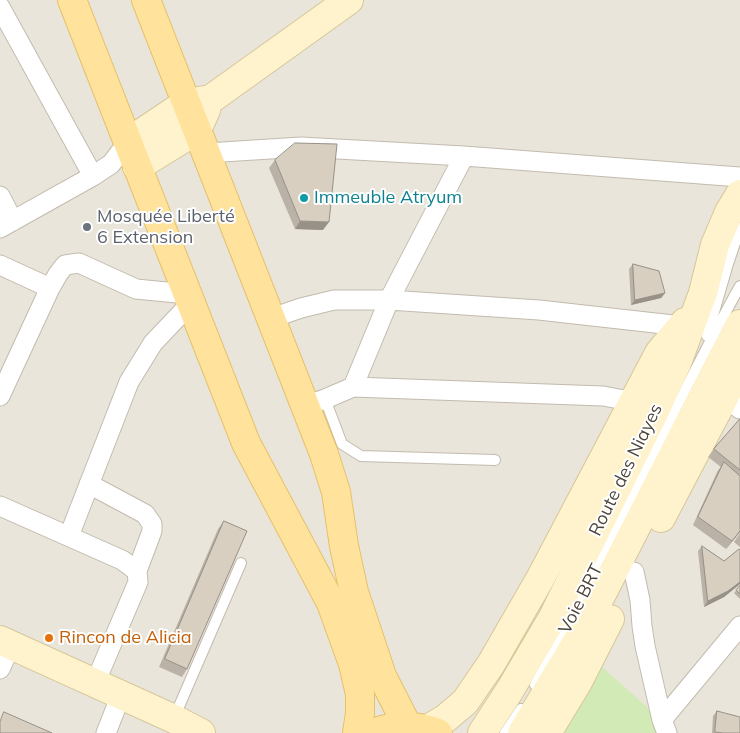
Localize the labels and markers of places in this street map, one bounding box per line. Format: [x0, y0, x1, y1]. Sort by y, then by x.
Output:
place label: Immeuble Atryum [314, 187, 462, 209]
marker: Immeuble Atryum [298, 192, 310, 204]
place label: Mosquée Liberté 6 Extension [97, 206, 235, 248]
marker: Mosquée Liberté 6 Extension [81, 221, 93, 233]
place label: Rincon de Alicia [59, 627, 192, 649]
marker: Rincon de Alicia [43, 632, 55, 644]

